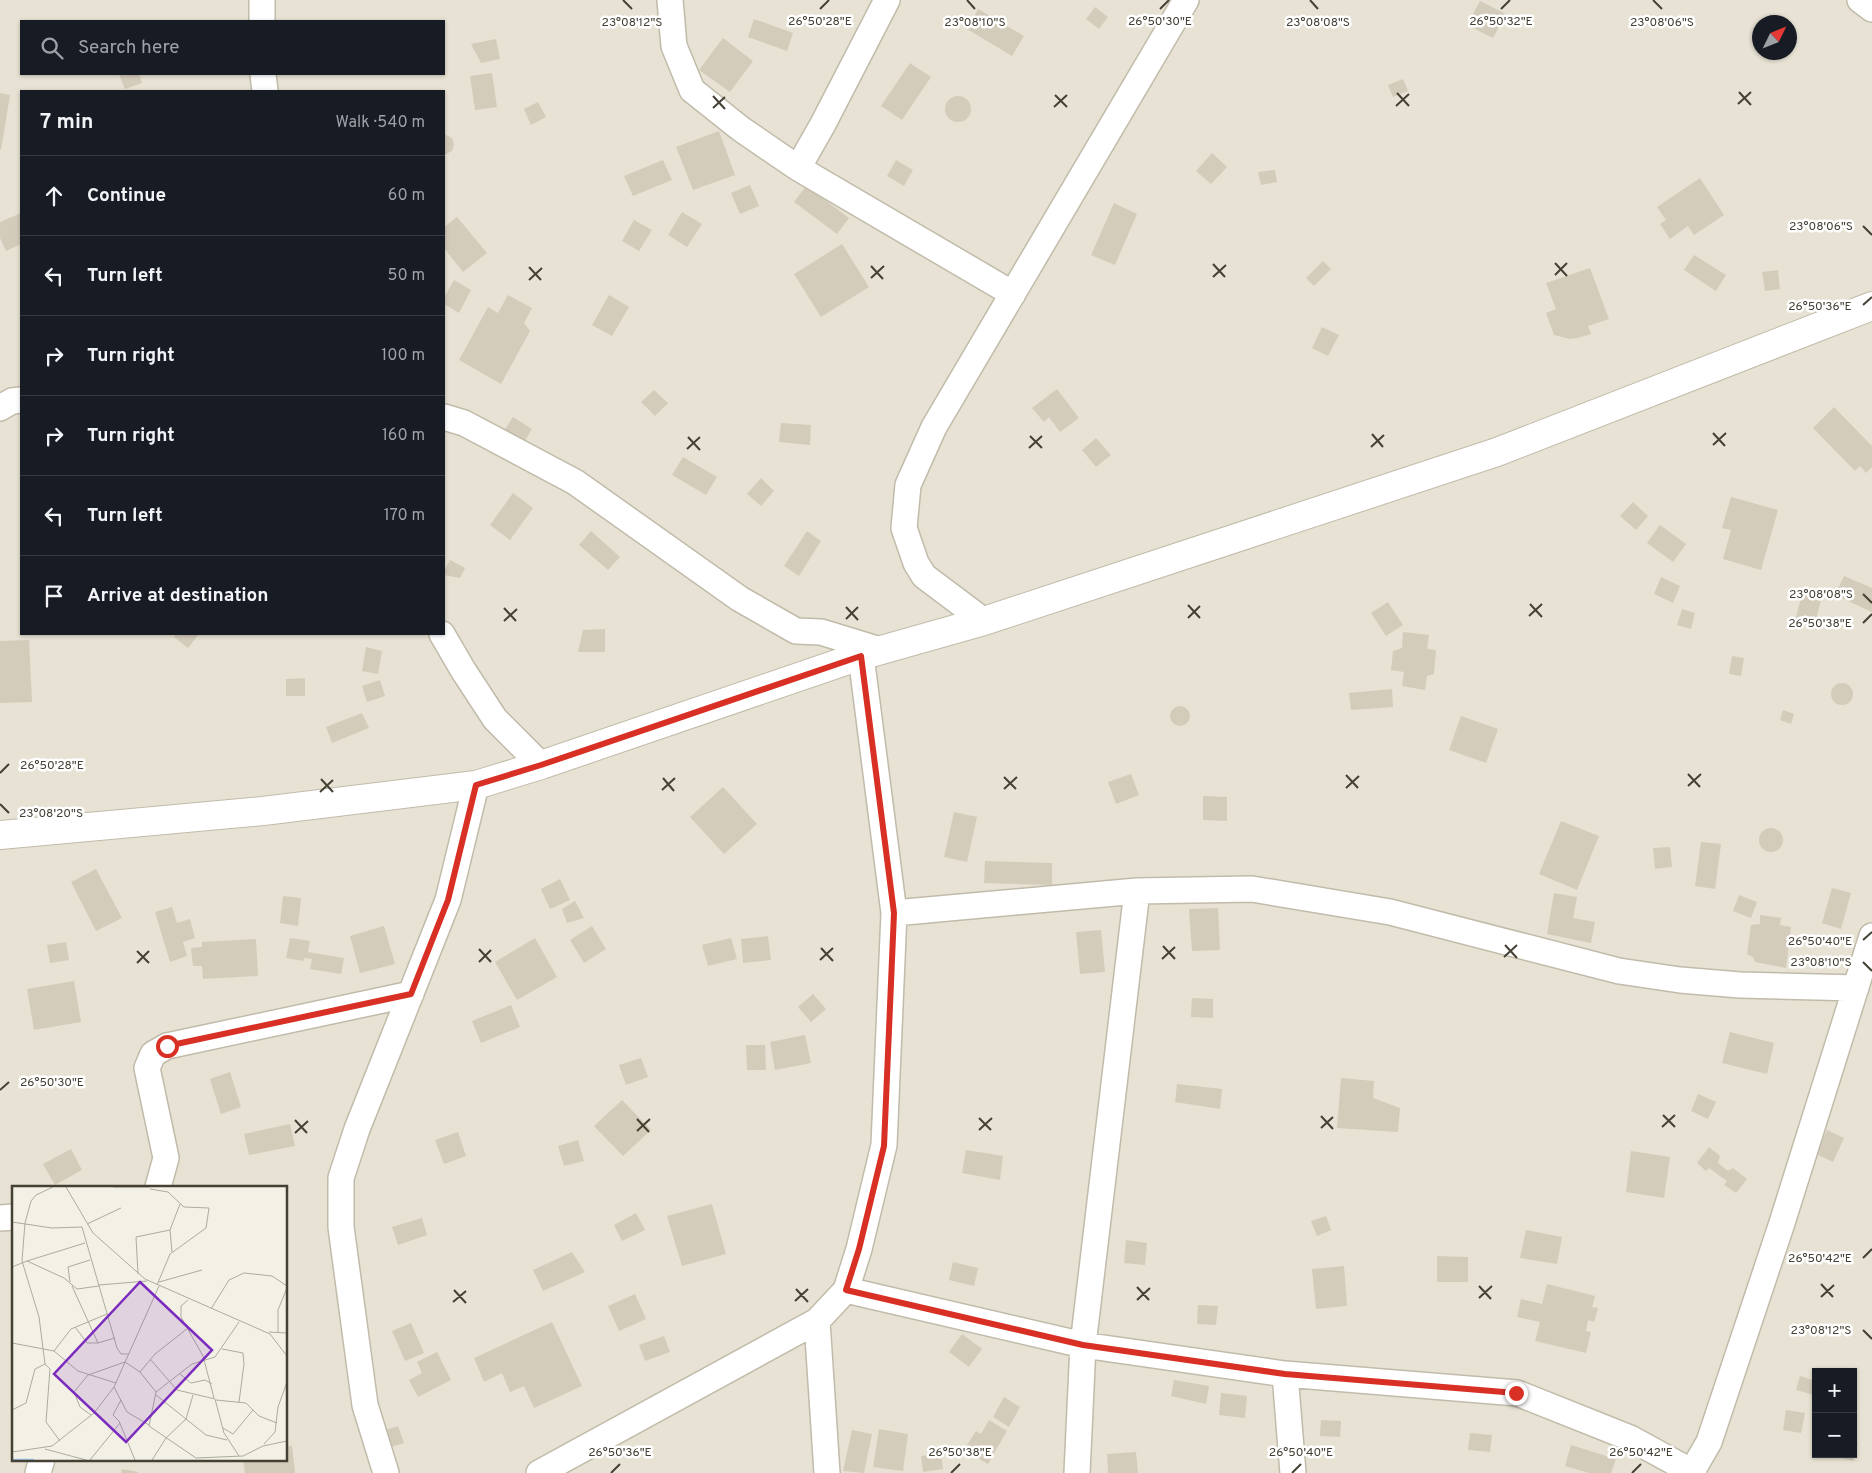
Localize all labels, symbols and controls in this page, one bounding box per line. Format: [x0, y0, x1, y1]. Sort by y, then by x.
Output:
text: 26°50'28"E [788, 14, 852, 30]
text: 26°50'30"E [1128, 14, 1192, 30]
text: 26°50'32"E [1469, 14, 1533, 30]
text: 23°08'12"S [602, 15, 662, 31]
text: 23°08'10"S [944, 15, 1006, 31]
text: 23°08'08"S [1286, 15, 1350, 31]
text: 23°08'06"S [1630, 15, 1694, 31]
north arrow [1752, 15, 1797, 60]
search box [20, 20, 445, 75]
icon: search [38, 34, 66, 62]
text: Search here [78, 36, 180, 60]
text: 7 min [40, 109, 93, 136]
text: Walk · 540 m [336, 113, 425, 133]
icon: ahead [40, 182, 68, 210]
text: Continue [87, 184, 166, 208]
text: 60 m [388, 186, 425, 206]
text: 23°08'06"S [1789, 219, 1853, 235]
icon: left [40, 262, 68, 290]
text: Turn left [87, 264, 163, 288]
text: 50 m [388, 266, 425, 286]
text: 26°50'36"E [1788, 299, 1852, 315]
icon: right [40, 342, 68, 370]
text: Turn right [87, 344, 175, 368]
text: 100 m [381, 346, 425, 366]
icon: right [40, 422, 68, 450]
text: Turn right [87, 424, 175, 448]
text: 160 m [382, 426, 425, 446]
icon: left [40, 502, 68, 530]
text: Turn left [87, 504, 163, 528]
text: 170 m [384, 506, 425, 526]
icon: arrive [40, 582, 68, 610]
text: Arrive at destination [87, 584, 268, 608]
text: 23°08'08"S [1789, 587, 1853, 603]
text: 26°50'38"E [1788, 616, 1852, 632]
text: 26°50'28"E [20, 758, 84, 774]
text: 23°08'20"S [19, 806, 83, 822]
text: 26°50'40"E [1788, 934, 1852, 950]
text: 23°08'10"S [1790, 955, 1852, 971]
route start [156, 1035, 179, 1058]
text: 26°50'30"E [20, 1075, 84, 1091]
inset map [12, 1186, 288, 1460]
text: 26°50'42"E [1788, 1251, 1852, 1267]
text: 23°08'12"S [1791, 1323, 1851, 1339]
map controls [1812, 1368, 1857, 1458]
button: + [1812, 1368, 1857, 1413]
route end [1505, 1382, 1528, 1405]
button: − [1812, 1413, 1857, 1458]
text: 26°50'36"E [588, 1445, 652, 1461]
text: 26°50'38"E [928, 1445, 992, 1461]
text: 26°50'40"E [1269, 1445, 1333, 1461]
text: 26°50'42"E [1609, 1445, 1673, 1461]

